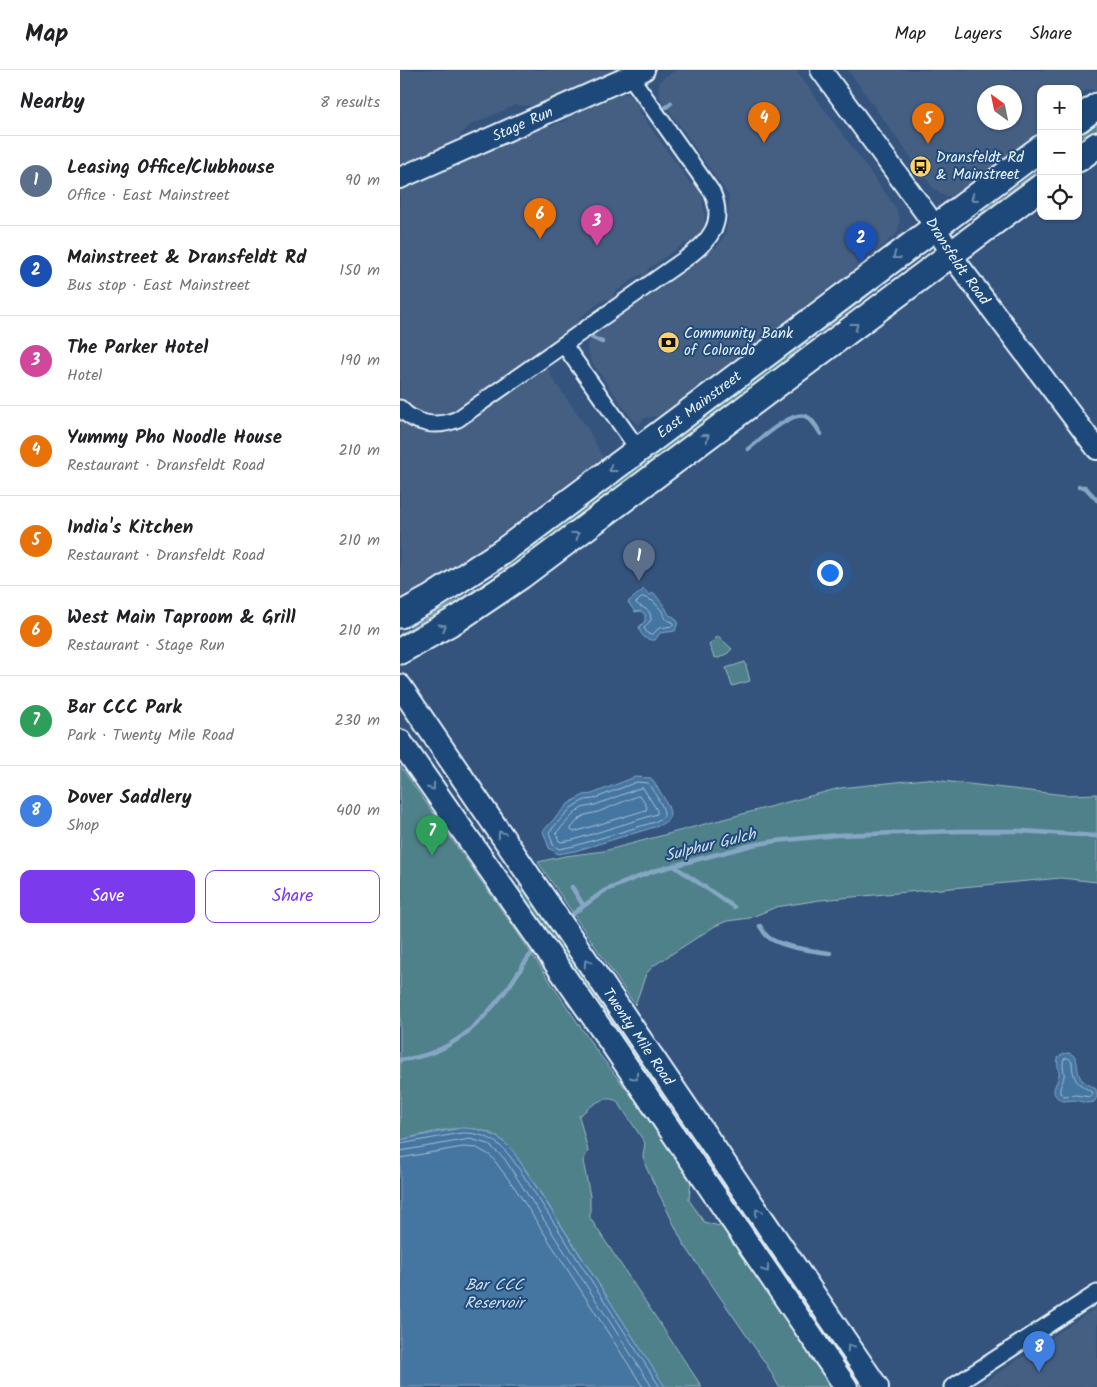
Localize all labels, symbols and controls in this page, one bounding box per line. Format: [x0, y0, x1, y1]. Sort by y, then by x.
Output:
text: Map [25, 15, 68, 54]
text: Map [895, 20, 926, 49]
text: Layers [954, 20, 1002, 49]
text: Share [1030, 20, 1072, 49]
north arrow [977, 85, 1022, 130]
map controls [1037, 85, 1082, 220]
button: + [1037, 85, 1082, 130]
text: Nearby [20, 86, 85, 119]
text: 8 results [320, 90, 380, 115]
street label: Stage Run [488, 101, 557, 149]
pin: 4 [748, 102, 780, 143]
pin: 5 [912, 103, 944, 144]
button: − [1037, 130, 1082, 175]
place label: Dransfeldt Rd & Mainstreet [936, 146, 1024, 187]
text: Leasing Office/Clubhouse [67, 153, 274, 183]
bus stop icon: Dransfeldt Rd & Mainstreet [908, 154, 932, 178]
text: 1 [34, 168, 38, 193]
text: 90 m [345, 168, 380, 193]
button: locate [1037, 175, 1082, 220]
text: Office · East Mainstreet [67, 183, 230, 208]
one-way arrow [970, 192, 979, 201]
pin: 6 [524, 198, 556, 239]
pin: 3 [581, 205, 613, 246]
street label: Dransfeldt Road [918, 213, 996, 311]
pin: 2 [845, 222, 877, 263]
text: Mainstreet & Dransfeldt Rd [67, 243, 307, 273]
one-way arrow [893, 251, 902, 259]
text: 2 [31, 258, 41, 283]
text: 150 m [339, 258, 380, 283]
text: Bus stop · East Mainstreet [67, 273, 250, 298]
place label: Community Bank of Colorado [684, 322, 794, 363]
one-way arrow [849, 323, 858, 331]
bank icon: Community Bank of Colorado [656, 330, 680, 354]
text: The Parker Hotel [67, 333, 208, 363]
text: 3 [32, 348, 40, 373]
text: 190 m [340, 348, 380, 373]
text: Hotel [67, 363, 102, 388]
street label: East Mainstreet [652, 365, 747, 445]
text: Yummy Pho Noodle House [67, 423, 282, 453]
one-way arrow [700, 434, 710, 443]
text: 4 [32, 438, 40, 463]
text: 210 m [339, 438, 380, 463]
text: Restaurant · Dransfeldt Road [67, 453, 264, 478]
one-way arrow [608, 463, 618, 472]
text: India's Kitchen [67, 513, 193, 543]
text: 5 [32, 528, 40, 553]
text: 210 m [339, 528, 380, 553]
one-way arrow [570, 532, 579, 540]
pin: 1 [623, 540, 655, 581]
text: Restaurant · Dransfeldt Road [67, 543, 264, 568]
your location [817, 560, 843, 586]
text: West Main Taproom & Grill [67, 603, 296, 633]
text: 6 [32, 618, 40, 643]
text: 210 m [339, 618, 380, 643]
one-way arrow [437, 623, 446, 633]
text: Restaurant · Stage Run [67, 633, 225, 658]
text: Bar CCC Park [67, 693, 182, 723]
text: 7 [32, 708, 40, 733]
text: 230 m [334, 708, 380, 733]
text: Park · Twenty Mile Road [67, 723, 234, 748]
one-way arrow [426, 781, 435, 791]
text: Dover Saddlery [67, 783, 192, 813]
text: 8 [31, 798, 41, 823]
text: 400 m [336, 798, 380, 823]
text: Shop [67, 813, 99, 838]
pin: 7 [416, 815, 448, 856]
water label: Sulphur Gulch [662, 822, 760, 869]
one-way arrow [498, 831, 507, 840]
button: Save [20, 870, 195, 923]
button: Share [205, 870, 380, 923]
one-way arrow [584, 959, 593, 968]
street label: Twenty Mile Road [596, 983, 680, 1091]
one-way arrow [629, 1071, 638, 1081]
one-way arrow [755, 1208, 764, 1218]
one-way arrow [760, 1263, 769, 1273]
water label: Bar CCC Reservoir [465, 1273, 527, 1316]
pin: 8 [1023, 1331, 1055, 1372]
one-way arrow [846, 1343, 856, 1352]

